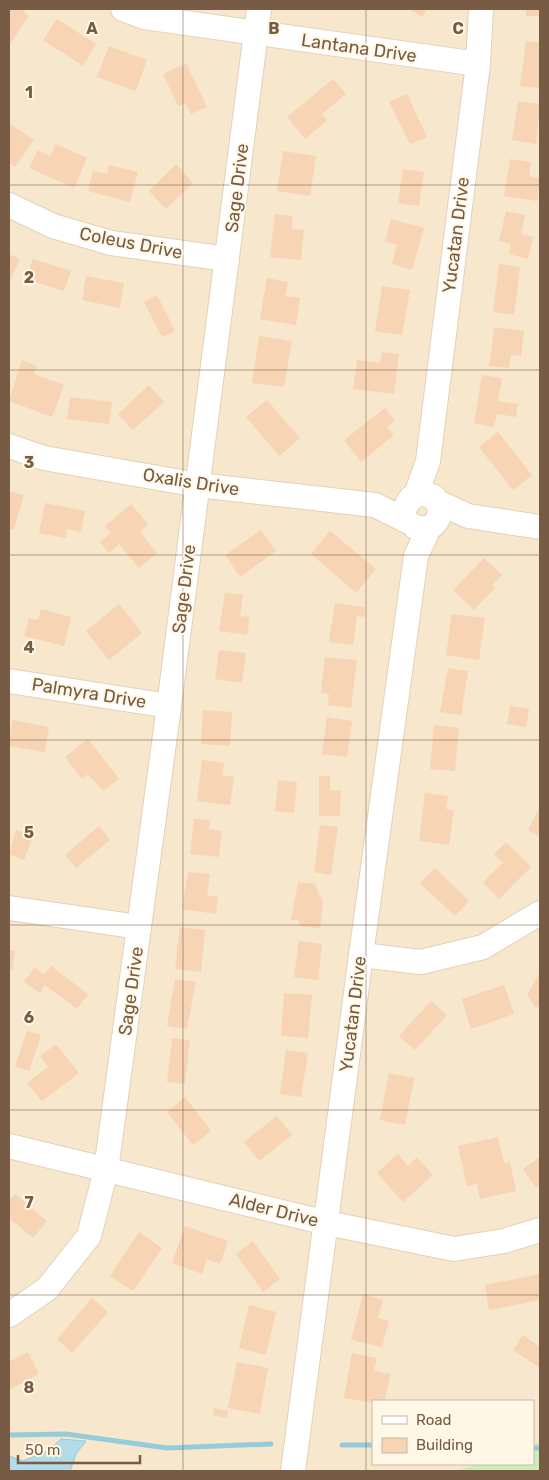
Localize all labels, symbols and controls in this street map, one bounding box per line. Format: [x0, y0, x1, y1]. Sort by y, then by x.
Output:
text: A [86, 19, 98, 38]
text: B [268, 19, 280, 38]
text: C [452, 19, 464, 38]
street label: Lantana Drive [300, 29, 418, 67]
text: 1 [25, 83, 33, 102]
street label: Sage Drive [221, 142, 253, 234]
street label: Yucatan Drive [438, 176, 474, 294]
street label: Coleus Drive [78, 222, 184, 264]
text: 2 [24, 268, 34, 287]
text: 3 [24, 453, 34, 472]
street label: Oxalis Drive [141, 464, 241, 500]
street label: Sage Drive [168, 543, 200, 635]
text: 4 [24, 638, 35, 657]
street label: Palmyra Drive [30, 673, 148, 713]
text: 5 [24, 823, 34, 842]
street label: Sage Drive [114, 945, 148, 1037]
street label: Yucatan Drive [335, 955, 371, 1073]
text: 6 [24, 1008, 34, 1027]
street label: Alder Drive [227, 1188, 321, 1232]
text: 7 [24, 1193, 34, 1212]
text: 8 [24, 1378, 35, 1397]
legend [372, 1400, 534, 1465]
text: Road [416, 1411, 452, 1429]
scale bar [18, 1432, 140, 1464]
text: Building [416, 1436, 473, 1454]
text: 50 m [25, 1441, 60, 1459]

